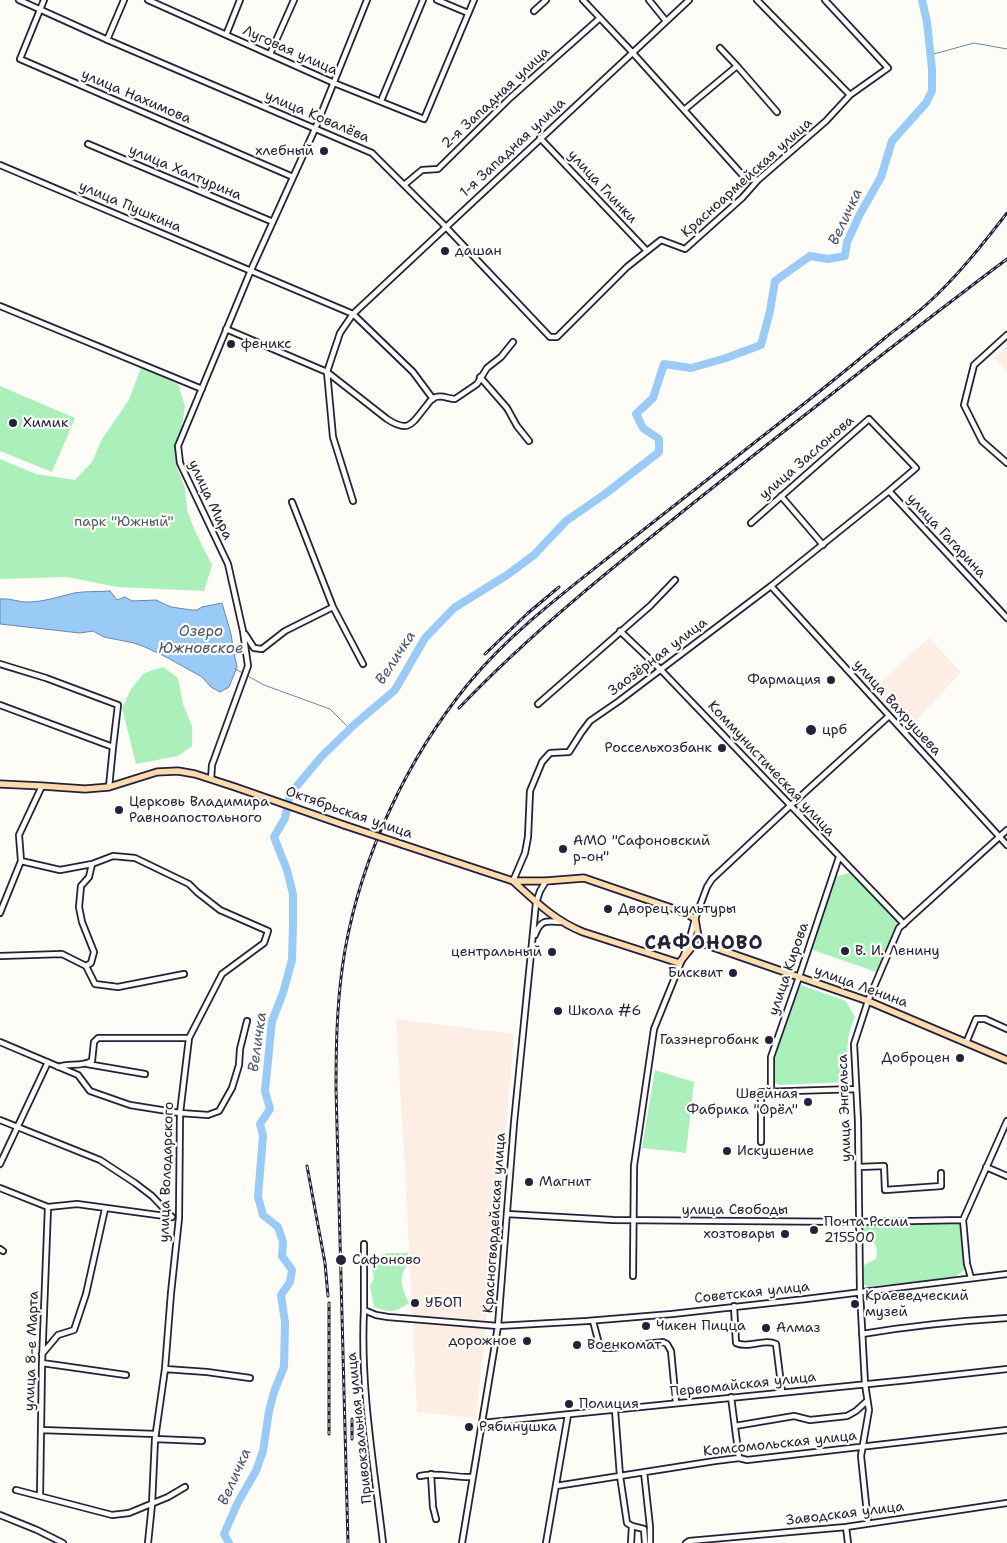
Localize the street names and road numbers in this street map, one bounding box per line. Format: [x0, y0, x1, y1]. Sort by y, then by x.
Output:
street label: Луговая улица [240, 23, 340, 79]
street label: 2-я Западная улица [439, 44, 553, 152]
street label: улица Нахимова [79, 66, 193, 128]
street label: улица Ковалёва [262, 87, 372, 147]
street label: 1-я Западная улица [457, 95, 569, 201]
street label: Красноармейская улица [678, 115, 816, 241]
street label: улица Халтурина [126, 142, 244, 204]
street label: улица Глинки [564, 147, 640, 227]
street label: улица Пушкина [76, 178, 184, 236]
street label: улица Заслонова [756, 412, 858, 504]
street label: улица Мира [184, 457, 236, 543]
street label: улица Гагарина [903, 490, 989, 582]
street label: Заозёрная улица [605, 614, 711, 700]
street label: улица Вахрушева [849, 656, 945, 760]
street label: Коммунистическая улица [704, 698, 838, 840]
street label: Октябрьская улица [283, 783, 415, 843]
street label: улица Кирова [765, 920, 813, 1018]
street label: улица Ленина [812, 962, 910, 1012]
street label: улица Энгельса [835, 1054, 855, 1162]
street label: улица Володарского [156, 1101, 178, 1243]
street label: Красногвардейская улица [480, 1132, 510, 1314]
street label: улица Свободы [682, 1202, 788, 1218]
street label: Советская улица [694, 1279, 810, 1307]
street label: улица 8-е Марта [22, 1291, 42, 1411]
street label: Привокзальная улица [344, 1352, 376, 1504]
street label: Первомайская улица [669, 1369, 817, 1401]
street label: Комсомольская улица [702, 1428, 858, 1460]
street label: Заводская улица [785, 1498, 905, 1530]

